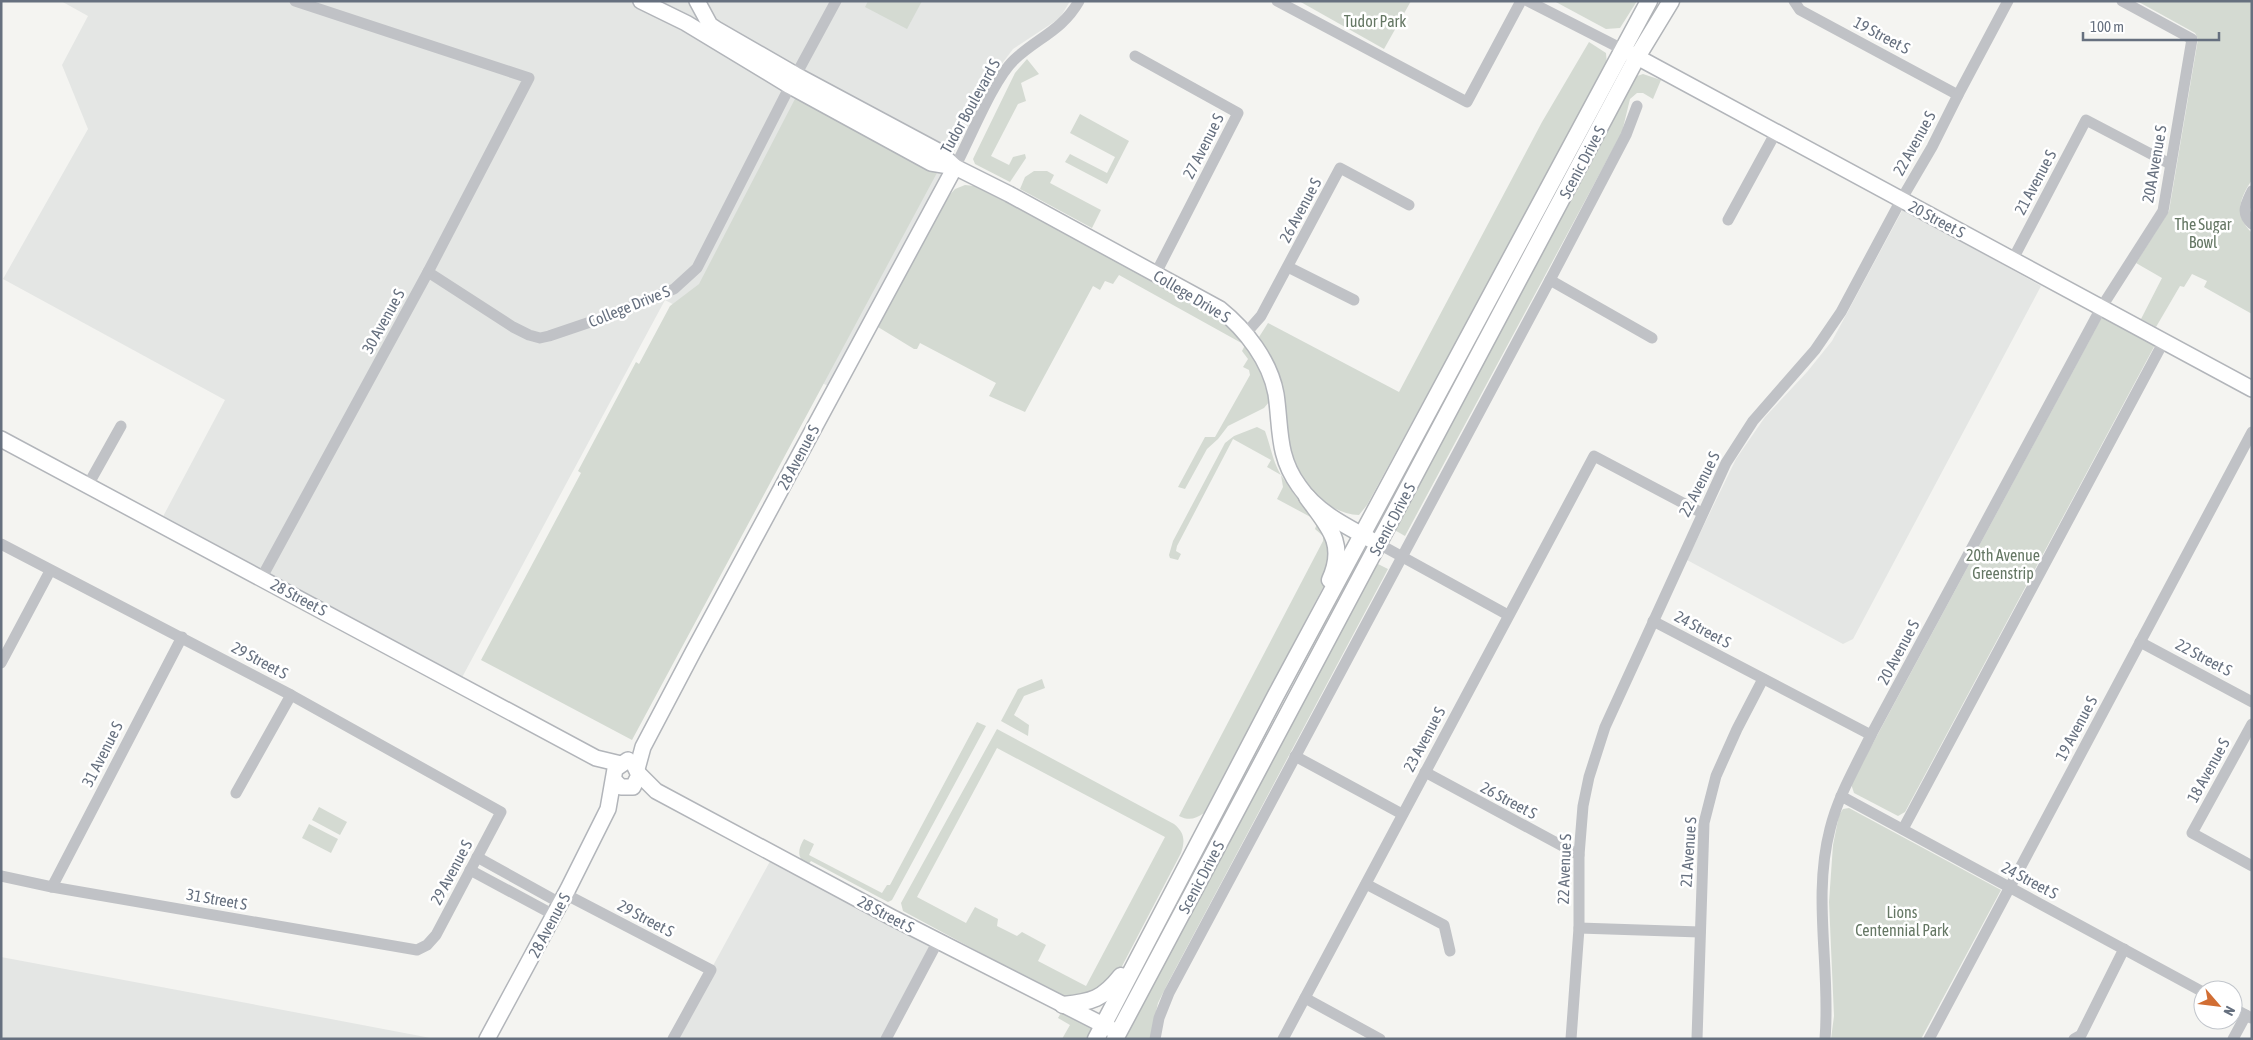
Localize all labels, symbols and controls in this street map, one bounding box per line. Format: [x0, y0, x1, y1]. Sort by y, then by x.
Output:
scale bar [2083, 10, 2219, 42]
park label: Tudor Park [1344, 12, 1406, 30]
street label: 19 Street S [1851, 13, 1914, 57]
text: 100 m [2090, 18, 2124, 35]
street label: Tudor Boulevard S [937, 55, 1003, 156]
street label: 22 Avenue S [1889, 108, 1939, 178]
street label: 27 Avenue S [1179, 110, 1227, 181]
street label: Scenic Drive S [1555, 122, 1609, 201]
street label: 20A Avenue S [2138, 124, 2170, 204]
street label: 21 Avenue S [2011, 146, 2060, 217]
street label: 26 Avenue S [1276, 174, 1325, 245]
street label: 20 Street S [1906, 197, 1969, 241]
park label: The Sugar Bowl [2174, 215, 2232, 251]
street label: College Drive S [1150, 266, 1234, 327]
street label: College Drive S [586, 281, 673, 331]
street label: 30 Avenue S [358, 286, 408, 356]
street label: 28 Avenue S [774, 421, 823, 492]
street label: 22 Avenue S [1675, 448, 1723, 519]
street label: Scenic Drive S [1365, 479, 1419, 558]
park label: 20th Avenue Greenstrip [1966, 546, 2040, 583]
street label: 28 Street S [268, 575, 331, 619]
street label: 24 Street S [1672, 607, 1735, 651]
street label: 20 Avenue S [1874, 616, 1923, 687]
street label: 22 Street S [2173, 635, 2236, 679]
street label: 29 Street S [229, 638, 292, 682]
street label: 19 Avenue S [2052, 692, 2101, 763]
street label: 23 Avenue S [1400, 703, 1449, 774]
street label: 31 Avenue S [78, 718, 126, 789]
street label: 18 Avenue S [2183, 735, 2233, 805]
street label: 26 Street S [1478, 778, 1541, 822]
street label: 21 Avenue S [1677, 816, 1699, 888]
street label: 22 Avenue S [1554, 833, 1574, 905]
street label: 29 Avenue S [427, 836, 476, 907]
street label: Scenic Drive S [1174, 837, 1228, 916]
street label: 24 Street S [1999, 858, 2062, 902]
street label: 31 Street S [185, 885, 249, 913]
street label: 28 Avenue S [525, 889, 574, 960]
street label: 28 Street S [855, 892, 918, 936]
street label: 29 Street S [615, 896, 678, 940]
park label: Lions Centennial Park [1855, 903, 1949, 939]
north arrow [2193, 980, 2243, 1030]
text: N [2220, 1004, 2238, 1019]

